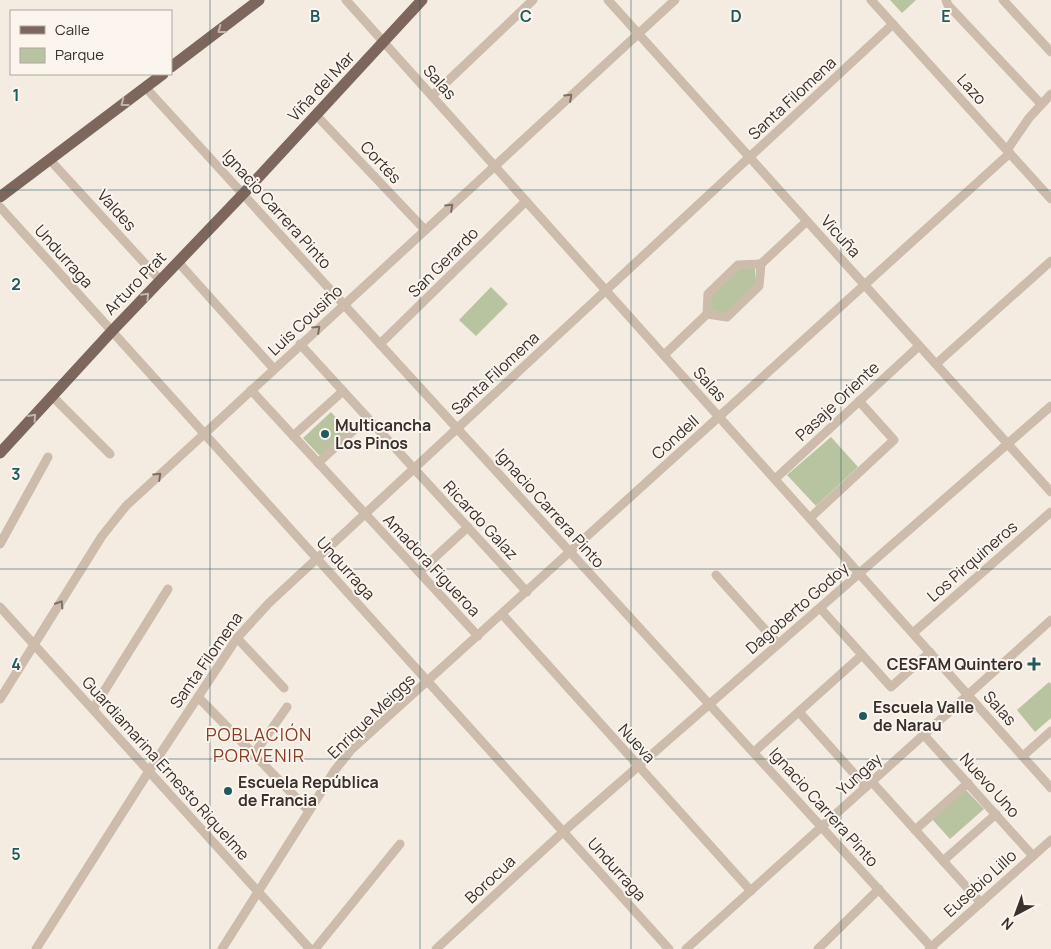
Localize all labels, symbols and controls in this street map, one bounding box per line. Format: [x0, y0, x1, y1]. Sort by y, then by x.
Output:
text: B [310, 5, 320, 27]
text: C [520, 5, 532, 27]
text: D [730, 5, 742, 27]
text: E [941, 5, 951, 27]
legend [10, 10, 172, 75]
text: Calle [55, 19, 90, 40]
one-way arrow [217, 24, 226, 33]
text: Parque [55, 44, 104, 65]
street label: Viña del Mar [283, 46, 359, 126]
street label: Santa Filomena [743, 52, 841, 144]
street label: Salas [419, 60, 461, 104]
street label: Lazo [952, 69, 992, 109]
text: 1 [12, 84, 20, 106]
one-way arrow [564, 94, 573, 103]
one-way arrow [121, 98, 130, 106]
street label: Cortés [356, 136, 406, 188]
street label: Ignacio Carrera Pinto [217, 145, 337, 273]
street label: Valdes [92, 185, 142, 235]
one-way arrow [444, 204, 453, 213]
street label: Vicuña [816, 210, 866, 262]
street label: Undurraga [30, 220, 98, 292]
street label: San Gerardo [403, 222, 483, 302]
street label: Arturo Prat [99, 246, 171, 320]
text: 2 [11, 273, 21, 295]
street label: Luis Cousiño [263, 280, 347, 360]
one-way arrow [140, 292, 149, 301]
one-way arrow [312, 326, 321, 335]
street label: Santa Filomena [446, 327, 544, 419]
street label: Pasaje Oriente [790, 356, 884, 446]
street label: Salas [689, 362, 731, 406]
street label: Condell [647, 410, 703, 464]
one-way arrow [27, 414, 36, 423]
place label: Multicancha Los Pinos [335, 414, 431, 454]
marker: Multicancha Los Pinos [319, 428, 331, 440]
street label: Ignacio Carrera Pinto [490, 444, 610, 572]
text: 3 [11, 463, 21, 485]
one-way arrow [153, 473, 162, 482]
street label: Ricardo Galaz [439, 476, 523, 564]
street label: Amadora Figueroa [379, 509, 485, 621]
street label: Los Pirquineros [922, 516, 1022, 606]
street label: Undurraga [312, 532, 380, 604]
street label: Dagoberto Godoy [741, 557, 854, 659]
one-way arrow [54, 600, 63, 609]
street label: Santa Filomena [165, 608, 247, 712]
text: 4 [11, 653, 21, 675]
place label: CESFAM Quintero [887, 653, 1023, 675]
marker: CESFAM Quintero [1027, 657, 1041, 671]
street label: Enrique Meiggs [323, 669, 419, 763]
street label: Guardiamarina Ernesto Riquelme [77, 671, 255, 865]
street label: Salas [979, 686, 1021, 730]
place label: Escuela Valle de Narau [873, 696, 974, 736]
marker: Escuela Valle de Narau [857, 710, 869, 722]
street label: Nueva [613, 719, 661, 767]
district label: POBLACIÓN PORVENIR [206, 722, 312, 767]
street label: Ignacio Carrera Pinto [764, 743, 884, 871]
street label: Yungay [832, 748, 887, 800]
street label: Nuevo Uno [955, 748, 1025, 822]
place label: Escuela República de Francia [238, 771, 379, 811]
marker: Escuela República de Francia [222, 785, 234, 797]
street label: Undurraga [583, 833, 651, 905]
text: 5 [11, 843, 21, 865]
street label: Eusebio Lillo [939, 844, 1021, 922]
street label: Borocua [460, 850, 520, 908]
north arrow [991, 889, 1041, 939]
text: N [997, 914, 1017, 935]

